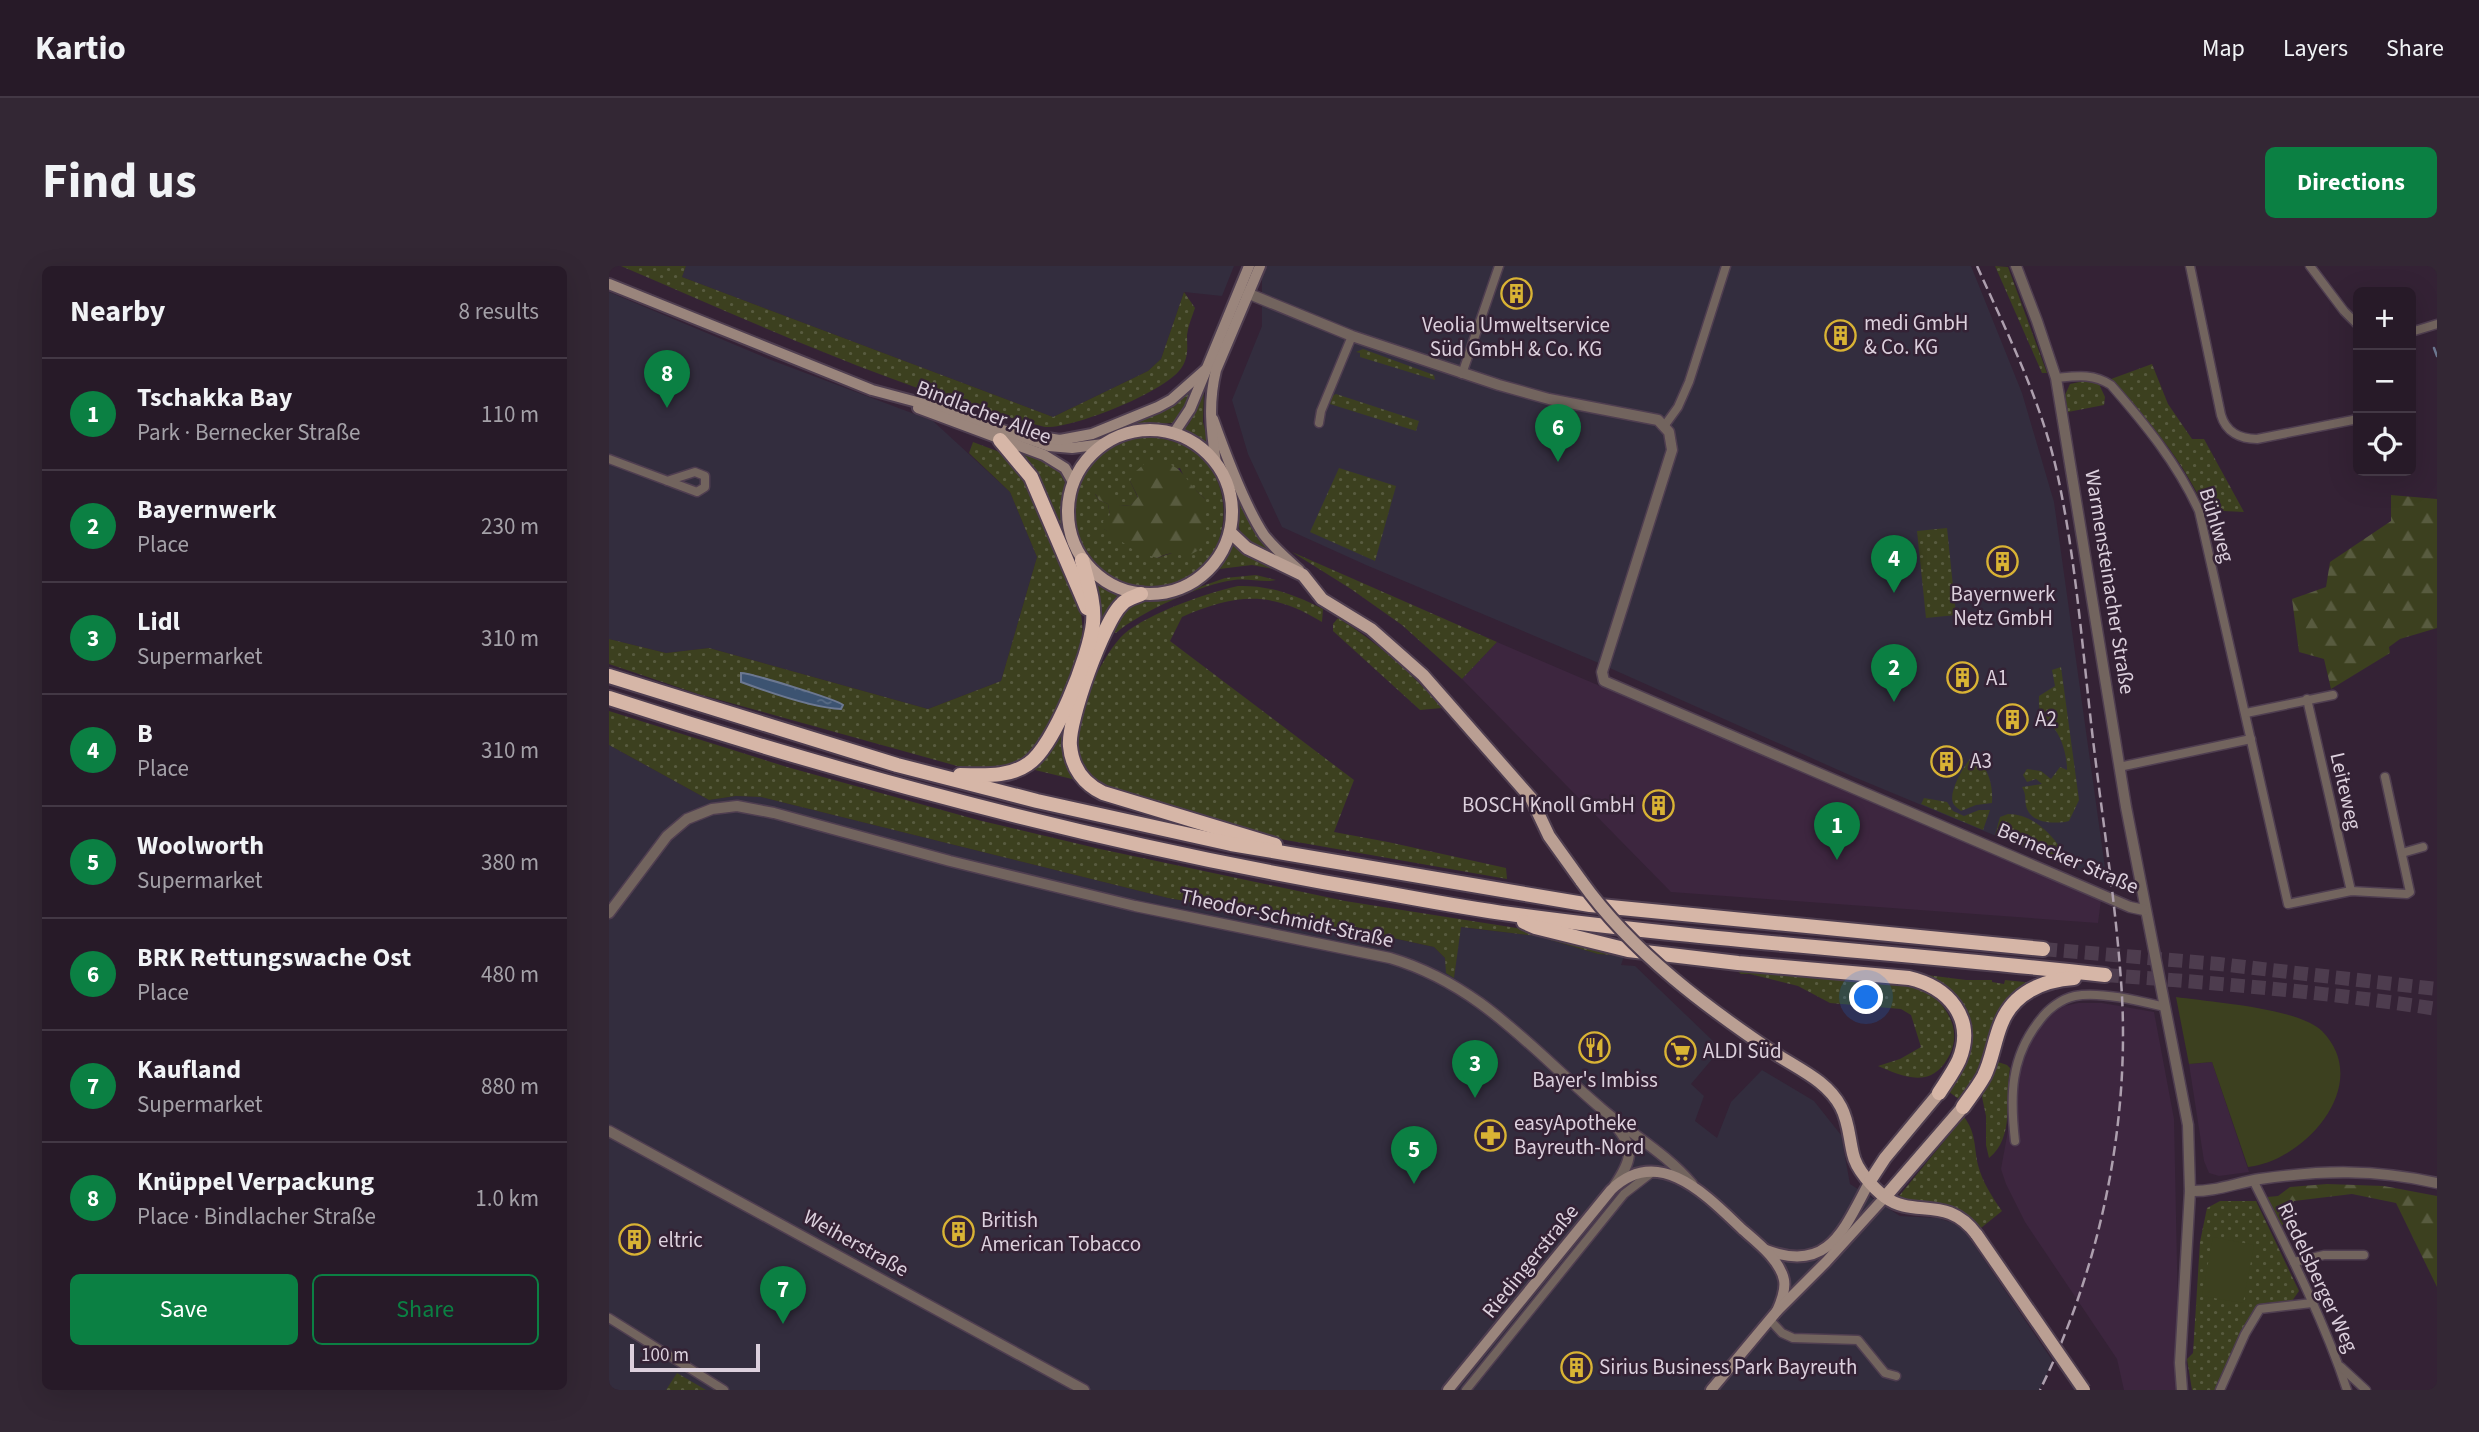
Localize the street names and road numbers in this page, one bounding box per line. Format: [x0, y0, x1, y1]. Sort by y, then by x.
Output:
street label: Bindlacher Allee [912, 372, 1056, 452]
street label: Warmensteinacher Straße [2077, 468, 2143, 696]
street label: Bühlweg [2191, 484, 2243, 566]
street label: Leiteweg [2323, 749, 2370, 833]
street label: Bernecker Straße [1993, 815, 2143, 901]
street label: Theodor-Schmidt-Straße [1178, 881, 1396, 955]
street label: Riedingerstraße [1475, 1197, 1585, 1325]
street label: Riedelsberger Weg [2270, 1197, 2366, 1357]
street label: Weiherstraße [798, 1202, 914, 1284]

